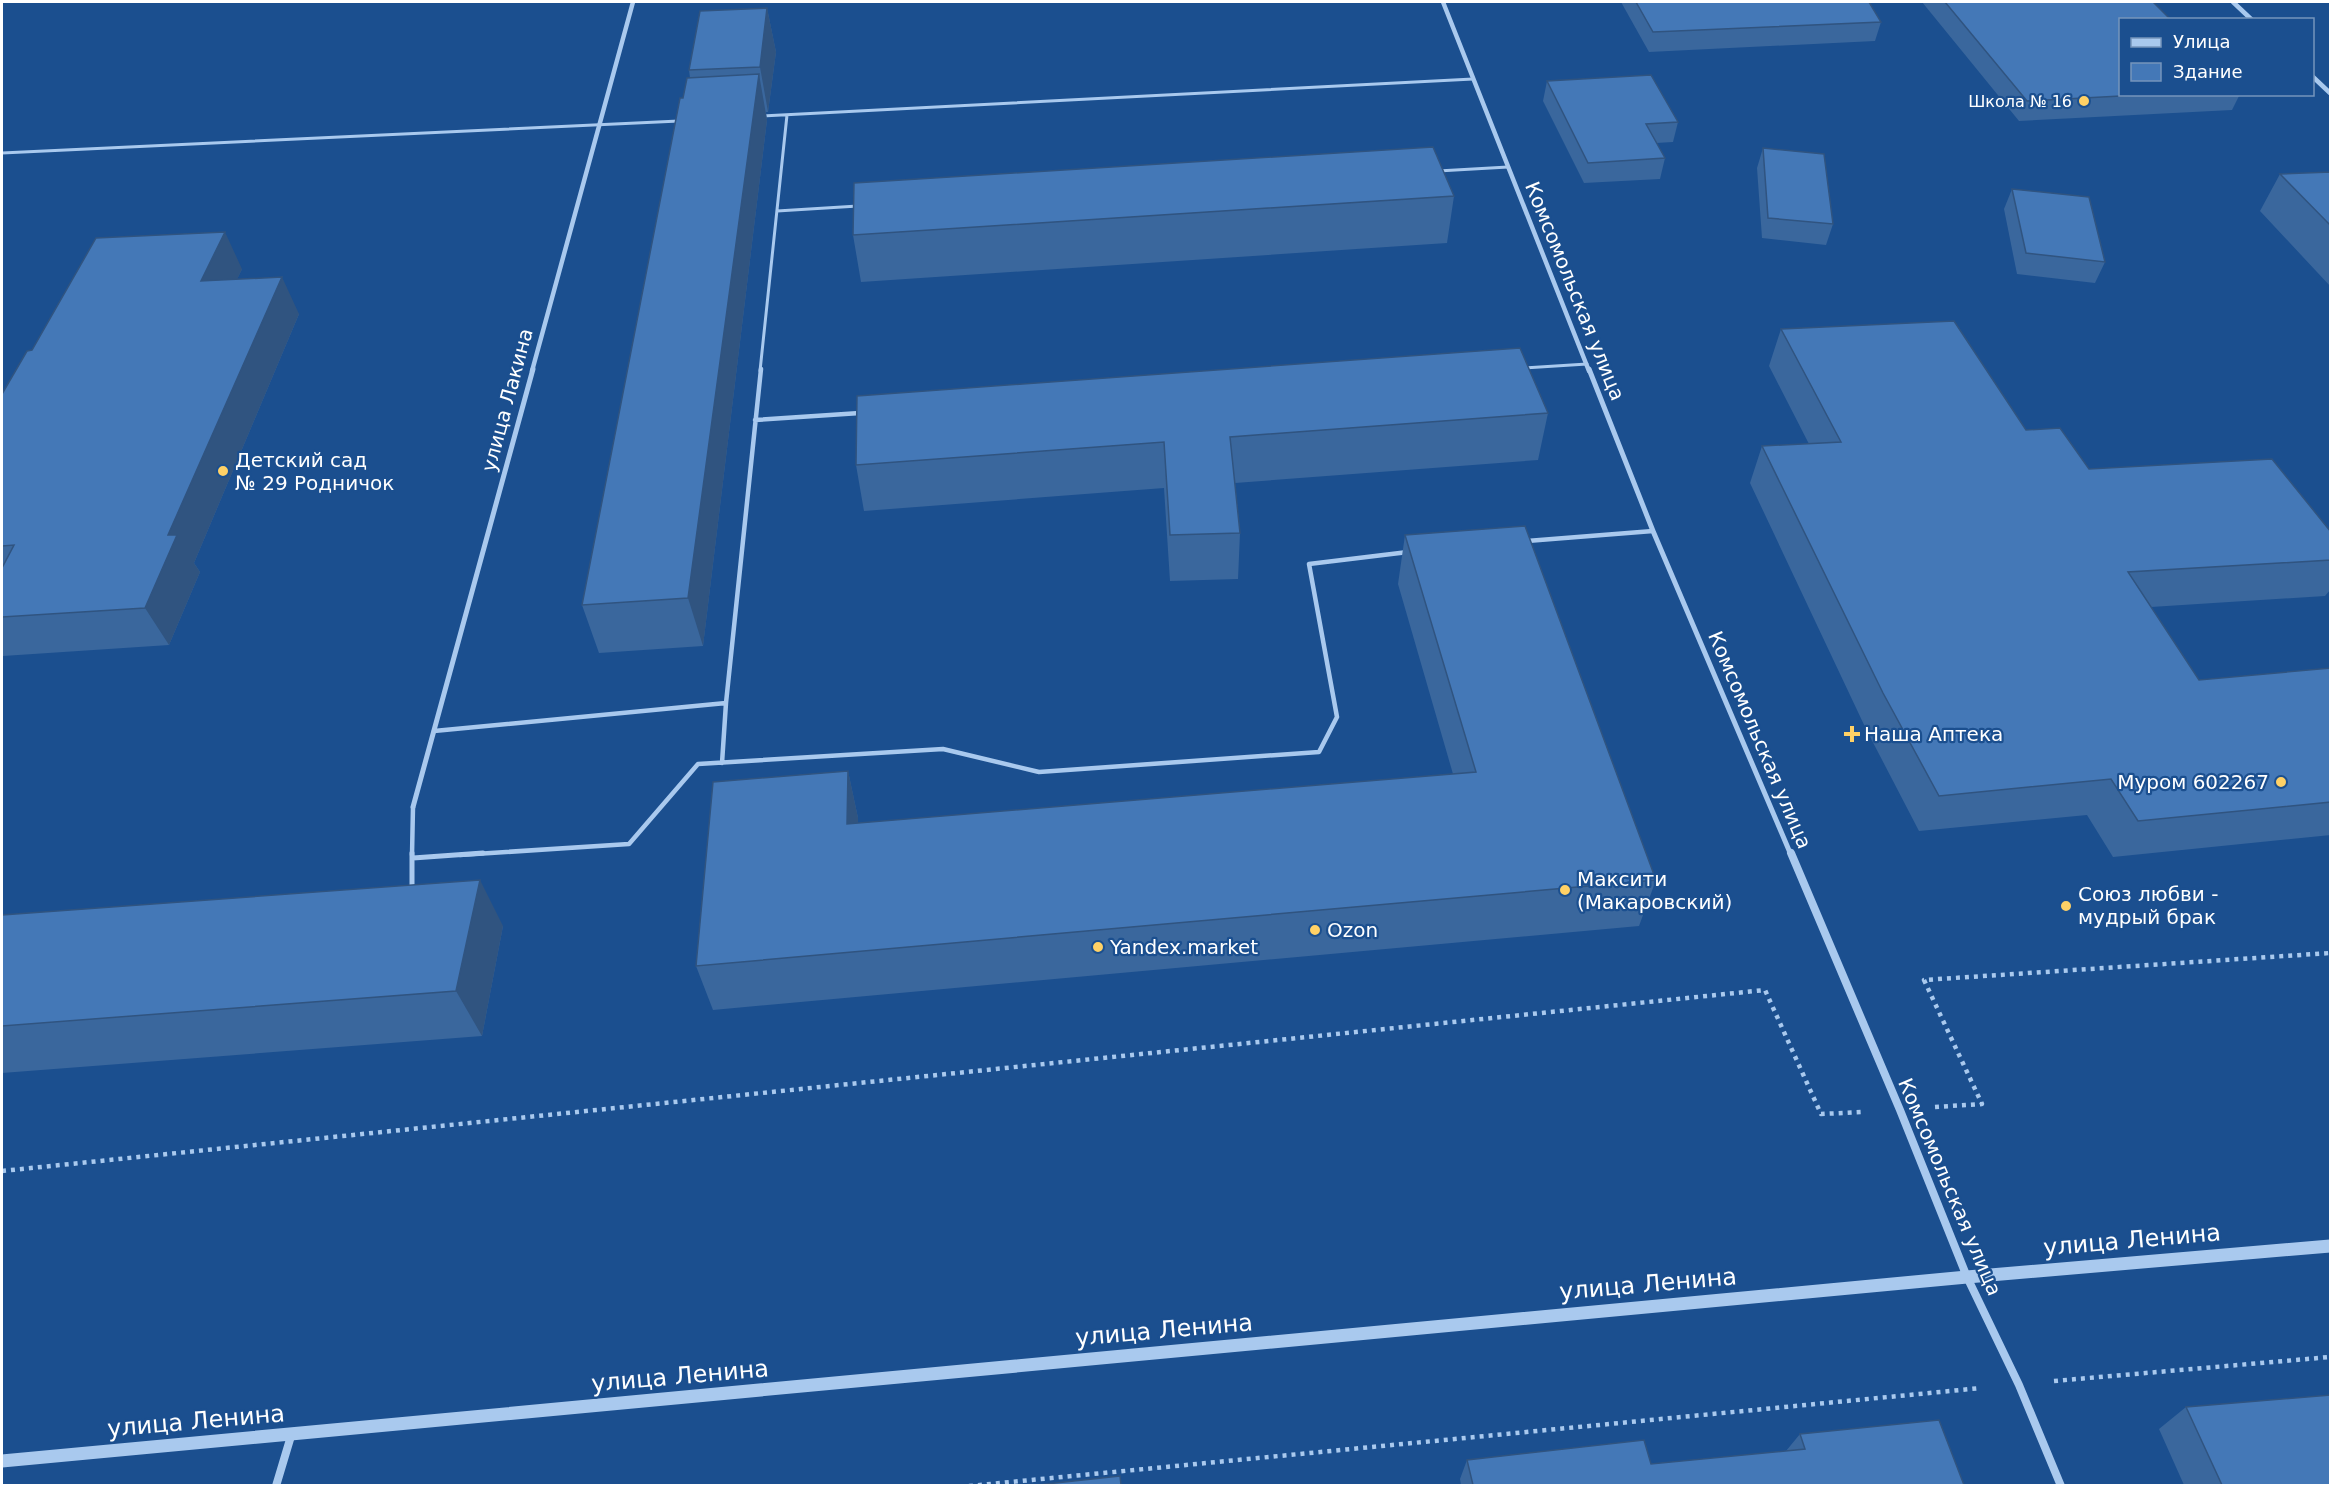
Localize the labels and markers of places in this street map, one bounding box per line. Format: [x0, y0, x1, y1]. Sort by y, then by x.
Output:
place label: Школа № 16 [1968, 92, 2072, 111]
marker: Школа № 16 [2077, 94, 2091, 108]
place label: Детский сад № 29 Родничок [235, 448, 394, 495]
marker: Детский сад № 29 Родничок [216, 464, 230, 478]
place label: Наша Аптека [1864, 722, 2003, 746]
marker: Наша Аптека [1845, 727, 1859, 741]
place label: Муром 602267 [2117, 770, 2269, 794]
marker: Муром 602267 [2274, 775, 2288, 789]
place label: Максити (Макаровский) [1577, 867, 1732, 914]
place label: Союз любви - мудрый брак [2078, 882, 2218, 929]
marker: Максити (Макаровский) [1558, 883, 1572, 897]
marker: Союз любви - мудрый брак [2059, 899, 2073, 913]
place label: Ozon [1327, 918, 1378, 942]
marker: Ozon [1308, 923, 1322, 937]
place label: Yandex.market [1109, 935, 1258, 959]
marker: Yandex.market [1091, 940, 1105, 954]

